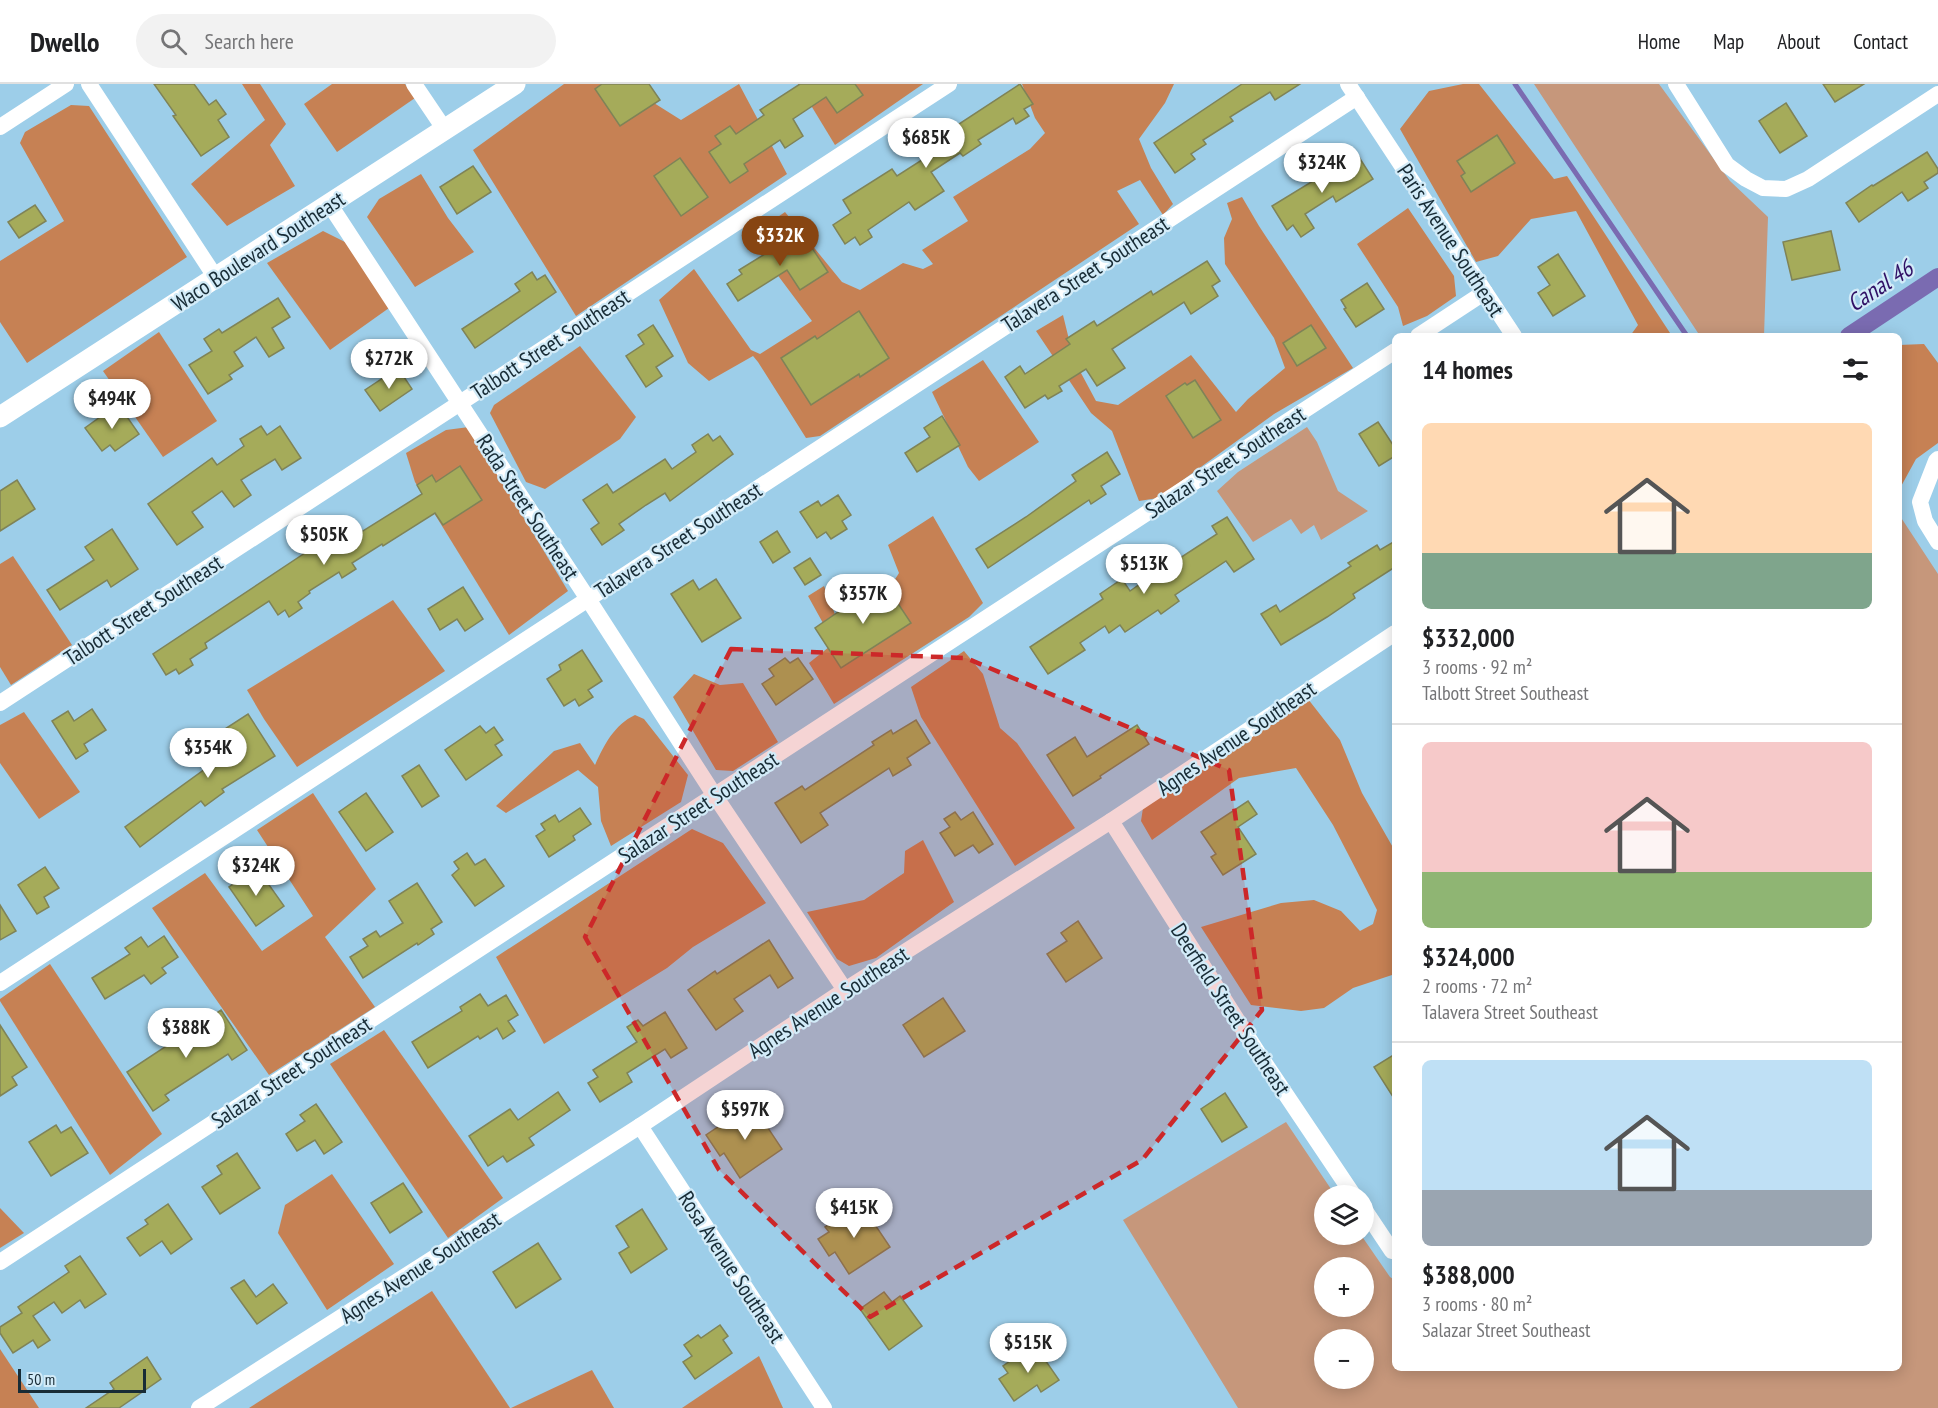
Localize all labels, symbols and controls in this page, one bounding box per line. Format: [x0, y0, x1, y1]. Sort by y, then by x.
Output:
search box [136, 14, 556, 68]
text: Dwello [30, 23, 100, 60]
icon: search [157, 25, 190, 58]
text: Search here [205, 27, 294, 55]
text: Home [1638, 28, 1680, 55]
text: Map [1713, 28, 1744, 55]
text: About [1777, 28, 1820, 55]
text: Contact [1853, 28, 1908, 55]
pin: $685K [884, 118, 968, 169]
text: $685K [902, 124, 950, 150]
pin: $324K [1280, 143, 1364, 194]
text: $324K [1298, 149, 1346, 175]
street label: Paris Avenue Southeast [1391, 158, 1511, 322]
street label: Waco Boulevard Southeast [166, 185, 350, 317]
street label: Talavera Street Southeast [996, 210, 1174, 338]
pin: $332K [738, 216, 822, 267]
text: $332K [756, 222, 804, 248]
water label: Canal 46 [1841, 252, 1920, 318]
street label: Talbott Street Southeast [465, 282, 635, 406]
pin: $272K [347, 339, 431, 390]
text: $272K [365, 345, 413, 371]
text: 14 homes [1422, 353, 1513, 386]
icon: filters [1839, 353, 1872, 386]
pin: $494K [70, 379, 154, 430]
text: $494K [88, 385, 136, 411]
street label: Salazar Street Southeast [1140, 400, 1310, 524]
street label: Rada Street Southeast [470, 429, 586, 585]
icon: home [1593, 462, 1701, 570]
street label: Talavera Street Southeast [589, 476, 767, 604]
pin: $505K [282, 515, 366, 566]
text: $505K [300, 521, 348, 547]
pin: $513K [1102, 544, 1186, 595]
street label: Talbott Street Southeast [58, 548, 228, 672]
text: $513K [1120, 550, 1168, 576]
pin: $357K [821, 574, 905, 625]
text: $357K [839, 580, 887, 606]
text: $332,000 [1422, 621, 1515, 654]
text: 3 rooms · 92 m² [1422, 654, 1532, 680]
street label: Agnes Avenue Southeast [1151, 674, 1321, 802]
text: Talbott Street Southeast [1422, 680, 1589, 706]
pin: $354K [166, 728, 250, 779]
text: $354K [184, 734, 232, 760]
street label: Salazar Street Southeast [613, 745, 783, 869]
icon: home [1593, 781, 1701, 889]
pin: $324K [214, 846, 298, 897]
text: $324K [232, 852, 280, 878]
street label: Deerfield Street Southeast [1165, 918, 1297, 1100]
street label: Agnes Avenue Southeast [742, 940, 914, 1064]
text: $324,000 [1422, 940, 1515, 973]
text: 2 rooms · 72 m² [1422, 973, 1532, 999]
text: Talavera Street Southeast [1422, 999, 1598, 1025]
pin: $388K [144, 1008, 228, 1059]
street label: Salazar Street Southeast [206, 1010, 376, 1134]
text: $388K [162, 1014, 210, 1040]
pin: $597K [703, 1090, 787, 1141]
text: $597K [721, 1096, 769, 1122]
icon: home [1593, 1099, 1701, 1207]
map controls [1314, 1185, 1374, 1389]
button: layers [1314, 1185, 1374, 1245]
street label: Rosa Avenue Southeast [672, 1186, 792, 1348]
pin: $415K [812, 1188, 896, 1239]
text: $415K [830, 1194, 878, 1220]
street label: Agnes Avenue Southeast [334, 1205, 506, 1329]
button: + [1314, 1257, 1374, 1317]
text: $388,000 [1422, 1258, 1515, 1291]
text: 3 rooms · 80 m² [1422, 1291, 1532, 1317]
text: Salazar Street Southeast [1422, 1317, 1590, 1343]
pin: $515K [986, 1323, 1070, 1374]
text: $515K [1004, 1329, 1052, 1355]
button: − [1314, 1329, 1374, 1389]
scale bar [18, 1366, 146, 1394]
text: 50 m [27, 1369, 55, 1389]

